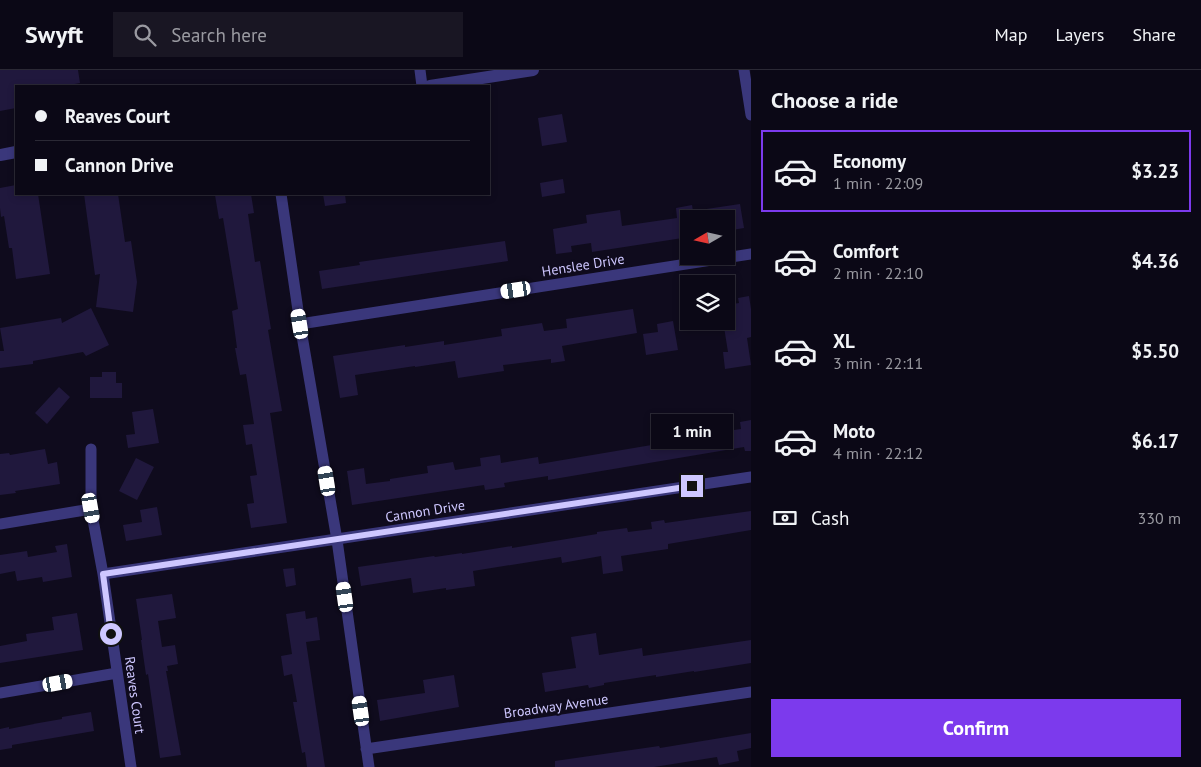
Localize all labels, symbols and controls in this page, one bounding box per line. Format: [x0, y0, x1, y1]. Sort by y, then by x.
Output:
search box [113, 12, 463, 57]
text: Swyft [25, 19, 83, 50]
icon: search [131, 21, 159, 49]
text: Search here [171, 23, 267, 47]
text: Map [995, 23, 1027, 46]
text: Layers [1055, 23, 1104, 46]
text: Share [1132, 23, 1176, 46]
text: Choose a ride [771, 86, 898, 114]
text: Reaves Court [65, 104, 170, 128]
icon: car [773, 149, 818, 194]
text: Economy [833, 149, 906, 173]
text: Cannon Drive [65, 153, 174, 177]
text: $3.23 [1131, 159, 1179, 183]
text: 1 min · 22:09 [833, 173, 923, 193]
north arrow [680, 210, 735, 265]
map controls [680, 210, 735, 330]
icon: car [773, 239, 818, 284]
text: Comfort [833, 239, 899, 263]
text: $4.36 [1131, 249, 1179, 273]
street label: Henslee Drive [540, 250, 626, 280]
text: 2 min · 22:10 [833, 263, 923, 283]
button: layers [680, 275, 735, 330]
car [500, 280, 531, 300]
car [290, 308, 309, 340]
icon: car [773, 329, 818, 374]
text: XL [833, 329, 855, 353]
text: $5.50 [1131, 339, 1179, 363]
text: 3 min · 22:11 [833, 353, 923, 373]
callout: 1 min [651, 414, 733, 448]
icon: car [773, 419, 818, 464]
text: Moto [833, 419, 875, 443]
text: 1 min [672, 421, 712, 441]
text: $6.17 [1131, 429, 1179, 453]
text: 4 min · 22:12 [833, 443, 923, 463]
car [317, 465, 336, 497]
route end [681, 475, 703, 497]
car [81, 492, 100, 524]
street label: Cannon Drive [384, 496, 466, 526]
icon: cash [771, 504, 799, 532]
text: Cash [811, 506, 849, 530]
text: 330 m [1138, 508, 1181, 528]
car [335, 581, 354, 613]
route start [100, 623, 122, 645]
street label: Reaves Court [121, 655, 149, 735]
car [41, 673, 74, 693]
street label: Broadway Avenue [503, 690, 609, 722]
car [351, 695, 370, 727]
button: Confirm [771, 699, 1181, 757]

